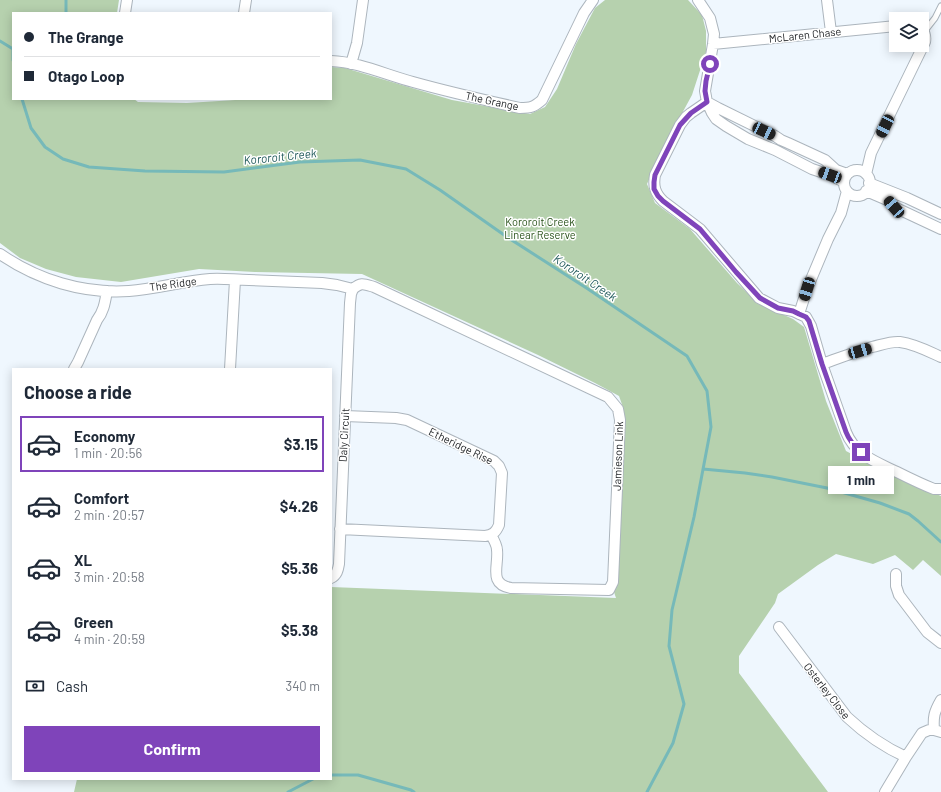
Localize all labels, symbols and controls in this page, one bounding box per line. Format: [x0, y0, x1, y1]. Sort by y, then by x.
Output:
map controls [889, 12, 929, 52]
button: layers [889, 12, 929, 52]
street label: McLaren Chase [768, 24, 842, 45]
text: The Grange [48, 28, 124, 46]
route start [701, 55, 719, 73]
text: Otago Loop [48, 67, 124, 85]
street label: The Grange [464, 89, 520, 113]
car [874, 113, 896, 139]
car [751, 120, 777, 142]
water label: Kororoit Creek [243, 145, 317, 167]
car [817, 165, 843, 185]
car [882, 194, 906, 220]
park label: Kororoit Creek Linear Reserve [504, 215, 576, 241]
water label: Kororoit Creek [551, 251, 620, 304]
street label: The Ridge [149, 274, 197, 293]
car [798, 276, 816, 302]
car [847, 342, 873, 360]
text: Choose a ride [24, 381, 132, 403]
street label: Daly Circuit [336, 408, 351, 462]
street label: Jamieson Link [610, 421, 625, 491]
street label: Etheridge Rise [427, 424, 496, 467]
icon: car [26, 426, 62, 462]
text: Economy [74, 427, 135, 445]
text: $3.15 [284, 435, 318, 453]
route end [852, 443, 870, 461]
text: 1 min · 20:56 [74, 445, 142, 461]
callout: 1 min [828, 466, 894, 494]
text: 1 min [847, 472, 875, 488]
icon: car [26, 488, 62, 524]
text: Comfort [74, 489, 129, 507]
text: $4.26 [280, 497, 318, 515]
text: 2 min · 20:57 [74, 507, 144, 523]
icon: car [26, 550, 62, 586]
text: XL [74, 551, 92, 569]
text: $5.36 [281, 559, 318, 577]
text: 3 min · 20:58 [74, 569, 144, 585]
icon: car [26, 612, 62, 648]
text: Green [74, 613, 113, 631]
text: $5.38 [281, 621, 318, 639]
text: 4 min · 20:59 [74, 631, 145, 647]
street label: Osterley Close [801, 660, 853, 721]
icon: cash [24, 675, 46, 697]
text: Cash [56, 677, 88, 695]
text: 340 m [285, 678, 320, 694]
button: Confirm [24, 726, 320, 772]

